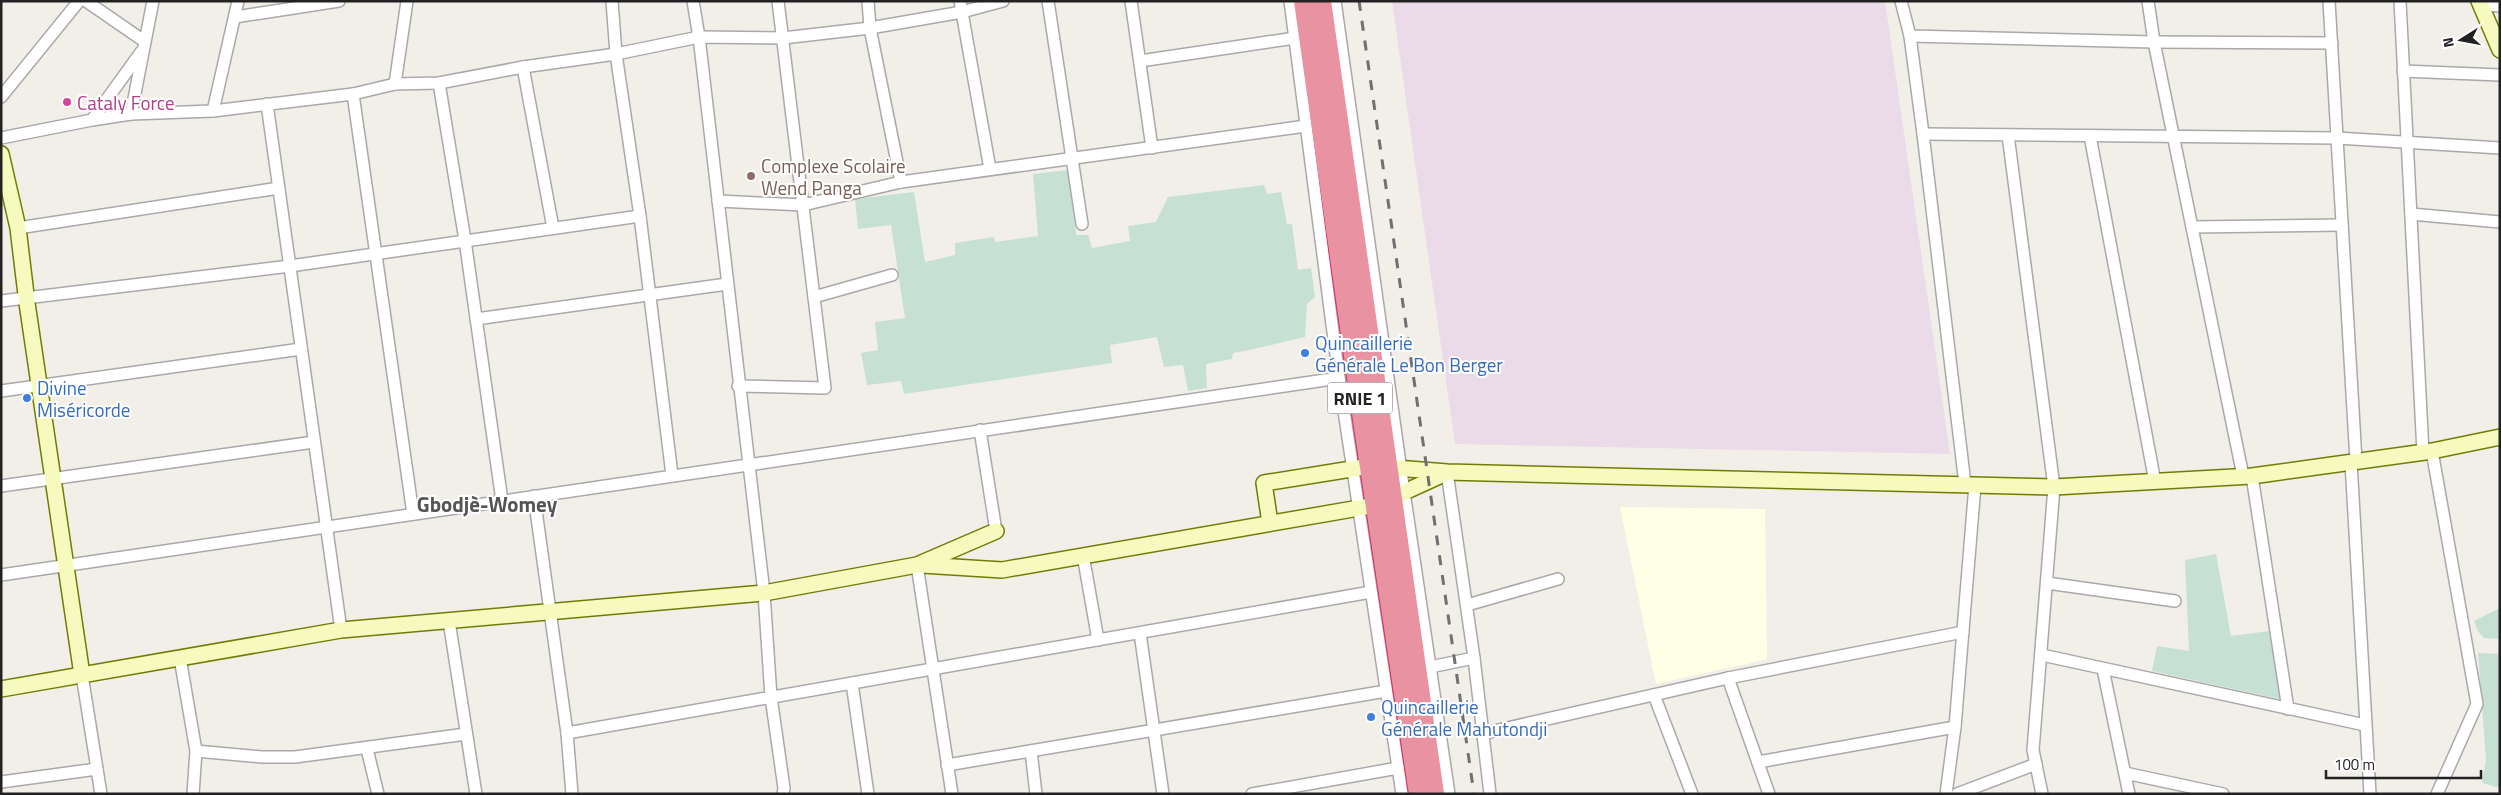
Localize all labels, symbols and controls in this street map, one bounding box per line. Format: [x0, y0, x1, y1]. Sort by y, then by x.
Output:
north arrow [2436, 15, 2486, 65]
text: N [2437, 36, 2459, 49]
place label: Cataly Force [77, 88, 175, 117]
marker: Cataly Force [61, 96, 73, 108]
place label: Complexe Scolaire Wend Panga [761, 151, 906, 202]
marker: Complexe Scolaire Wend Panga [745, 170, 757, 182]
place label: Quincaillerie Générale Le Bon Berger [1315, 328, 1503, 379]
marker: Quincaillerie Générale Le Bon Berger [1299, 347, 1311, 359]
place label: Divine Miséricorde [37, 373, 130, 424]
road number: RNIE 1 [1328, 382, 1392, 413]
marker: Divine Miséricorde [21, 392, 33, 404]
district label: Gbodjè-Womey [417, 488, 558, 520]
place label: Quincaillerie Générale Mahutondji [1381, 692, 1547, 743]
marker: Quincaillerie Générale Mahutondji [1365, 711, 1377, 723]
scale bar [2326, 748, 2481, 780]
text: 100 m [2334, 753, 2375, 776]

